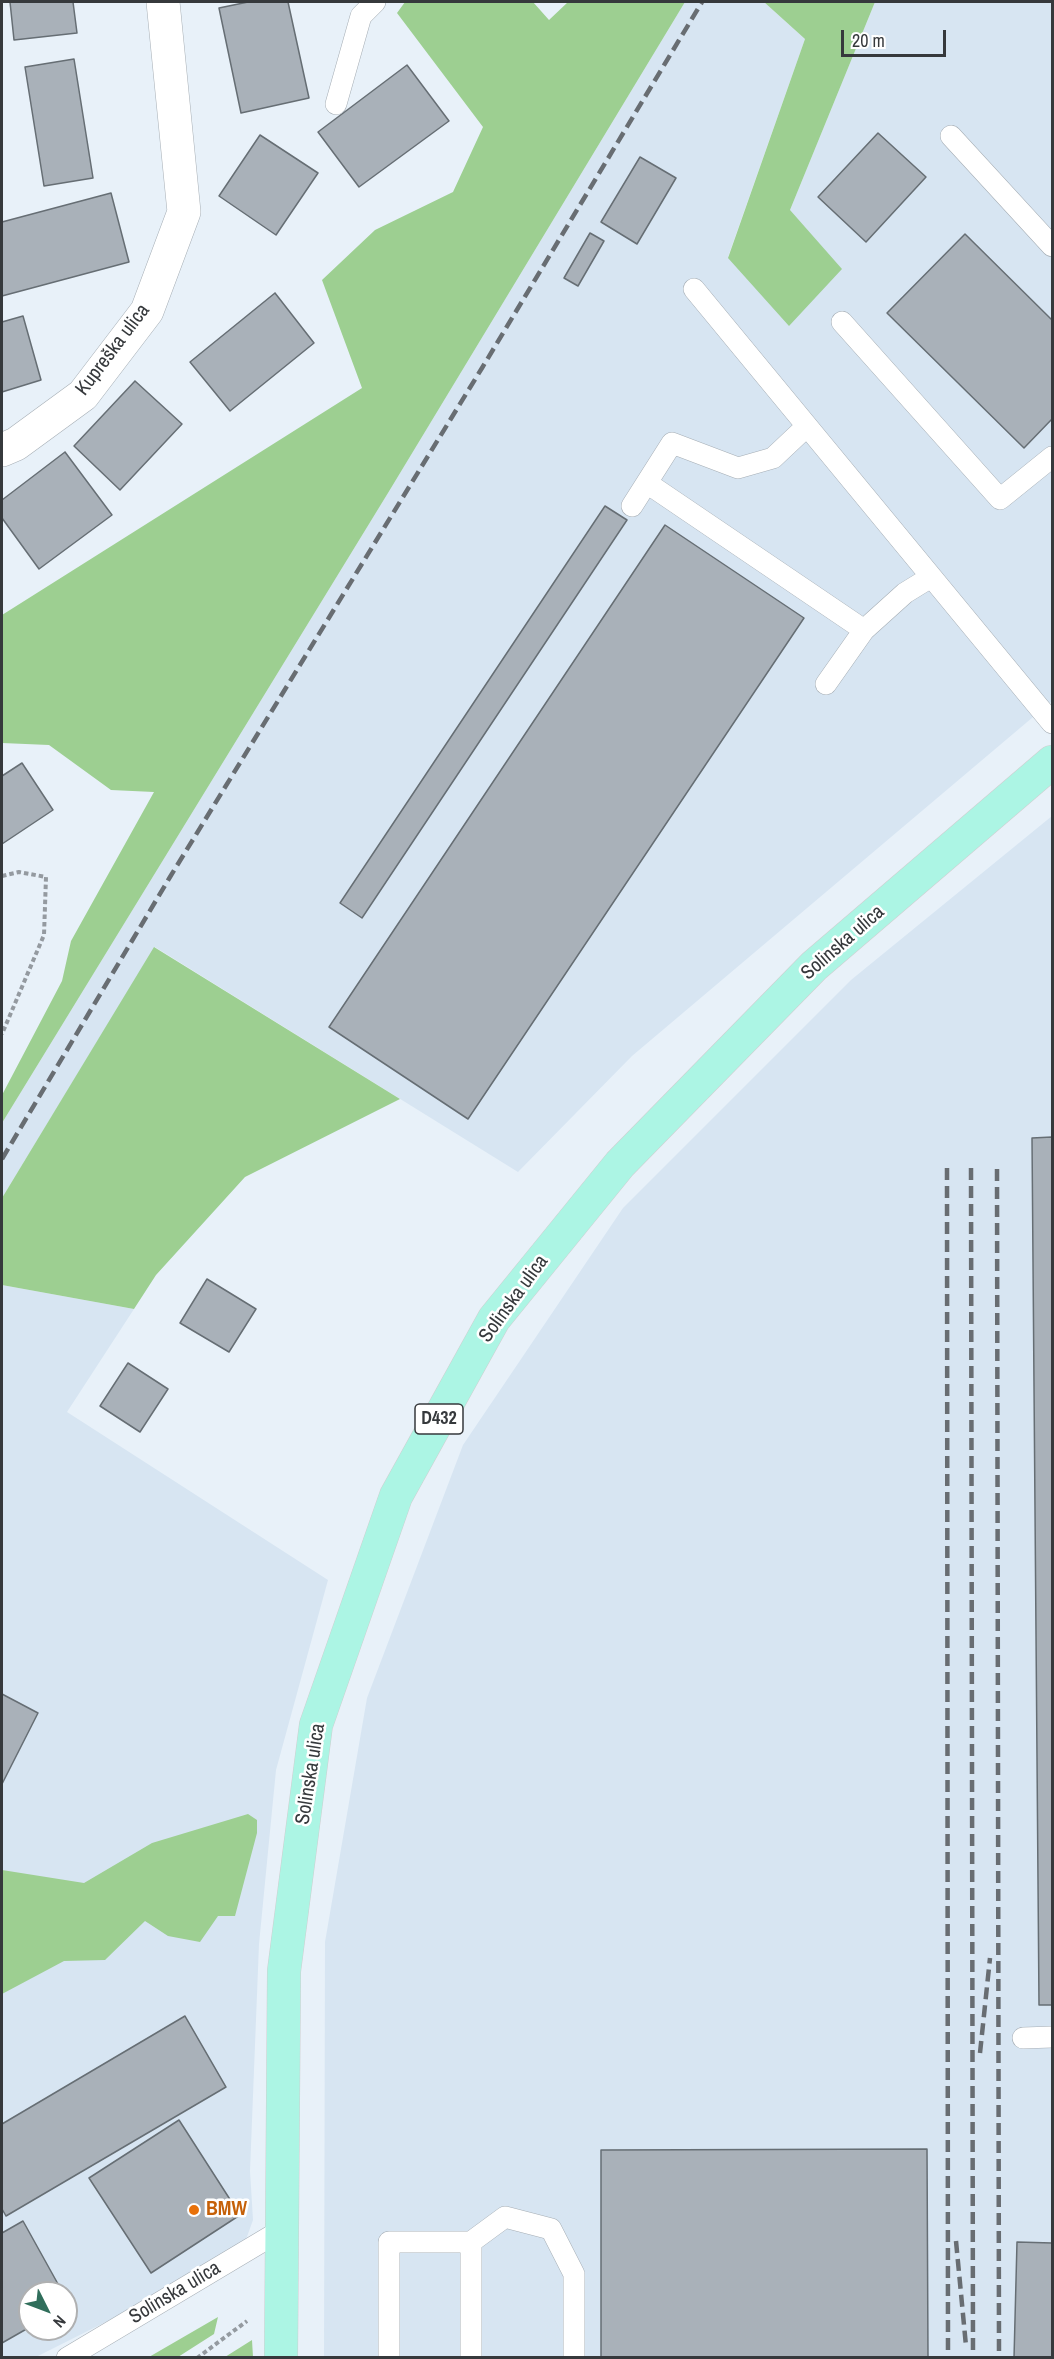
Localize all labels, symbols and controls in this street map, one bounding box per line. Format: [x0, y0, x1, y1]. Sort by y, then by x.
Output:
scale bar [844, 18, 949, 56]
text: 20 m [852, 28, 885, 53]
street label: Kupreška ulica [71, 299, 155, 401]
street label: Solinska ulica [797, 900, 889, 986]
street label: Solinska ulica [474, 1251, 554, 1347]
road number: D432 [415, 1404, 463, 1434]
street label: Solinska ulica [291, 1722, 331, 1826]
place label: BMW [206, 2198, 247, 2222]
marker: BMW [187, 2203, 201, 2217]
street label: Solinska ulica [125, 2256, 225, 2330]
north arrow [18, 2281, 78, 2341]
text: N [49, 2311, 71, 2333]

